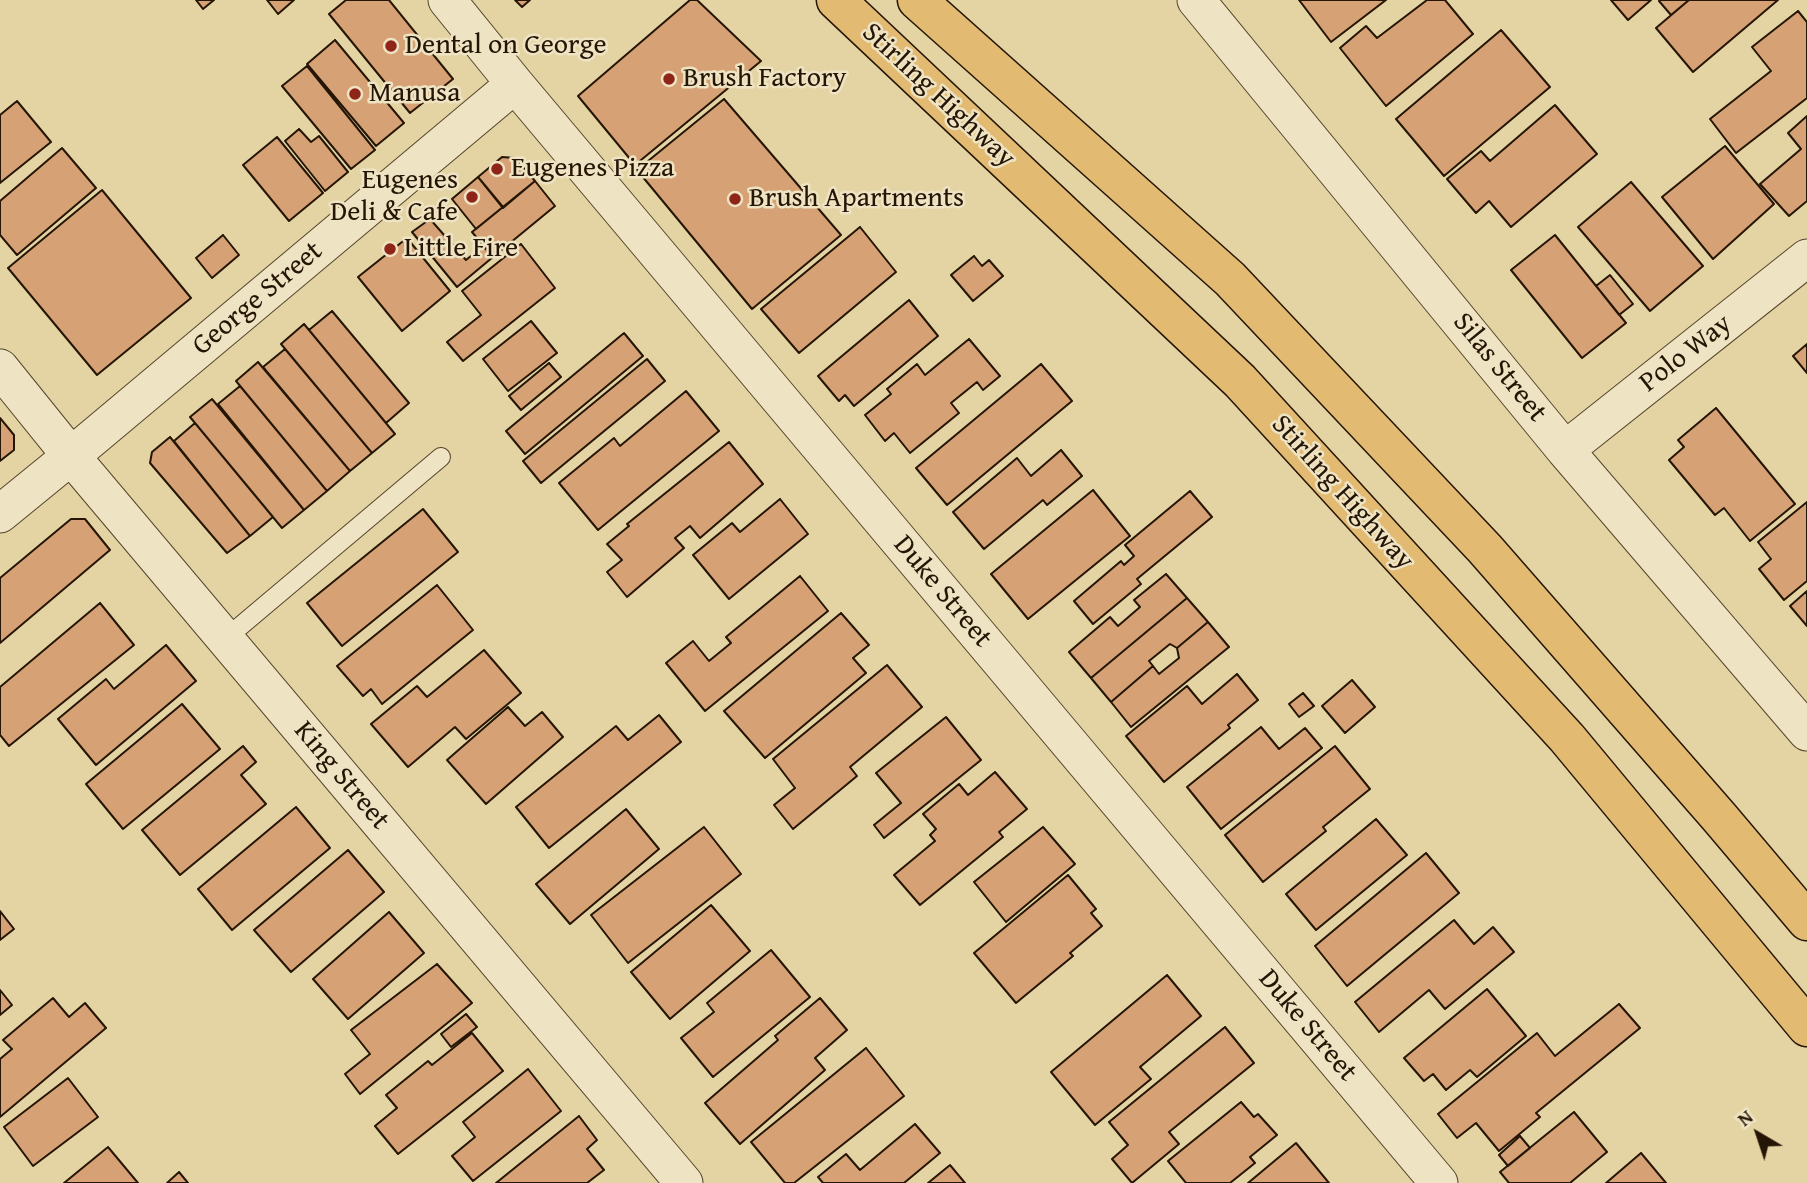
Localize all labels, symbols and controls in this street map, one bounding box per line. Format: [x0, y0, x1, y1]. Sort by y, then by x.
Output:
street label: Stirling Highway [854, 16, 1022, 176]
place label: Dental on George [405, 29, 607, 63]
marker: Dental on George [383, 38, 399, 54]
place label: Brush Factory [683, 62, 846, 96]
marker: Brush Factory [661, 71, 677, 87]
place label: Manusa [369, 77, 460, 111]
marker: Manusa [347, 86, 363, 102]
place label: Eugenes Pizza [511, 152, 674, 186]
marker: Eugenes Pizza [489, 161, 505, 177]
place label: Eugenes Deli & Cafe [330, 164, 458, 230]
place label: Brush Apartments [749, 182, 964, 216]
marker: Eugenes Deli & Cafe [464, 189, 480, 205]
marker: Brush Apartments [727, 191, 743, 207]
place label: Little Fire [404, 232, 518, 266]
street label: George Street [186, 235, 330, 363]
marker: Little Fire [382, 241, 398, 257]
street label: Silas Street [1445, 307, 1553, 429]
street label: Polo Way [1633, 308, 1739, 400]
street label: Stirling Highway [1264, 408, 1420, 578]
street label: Duke Street [885, 529, 999, 655]
street label: King Street [286, 715, 396, 837]
street label: Duke Street [1250, 963, 1364, 1089]
north arrow [1723, 1099, 1793, 1169]
text: N [1731, 1103, 1759, 1133]

